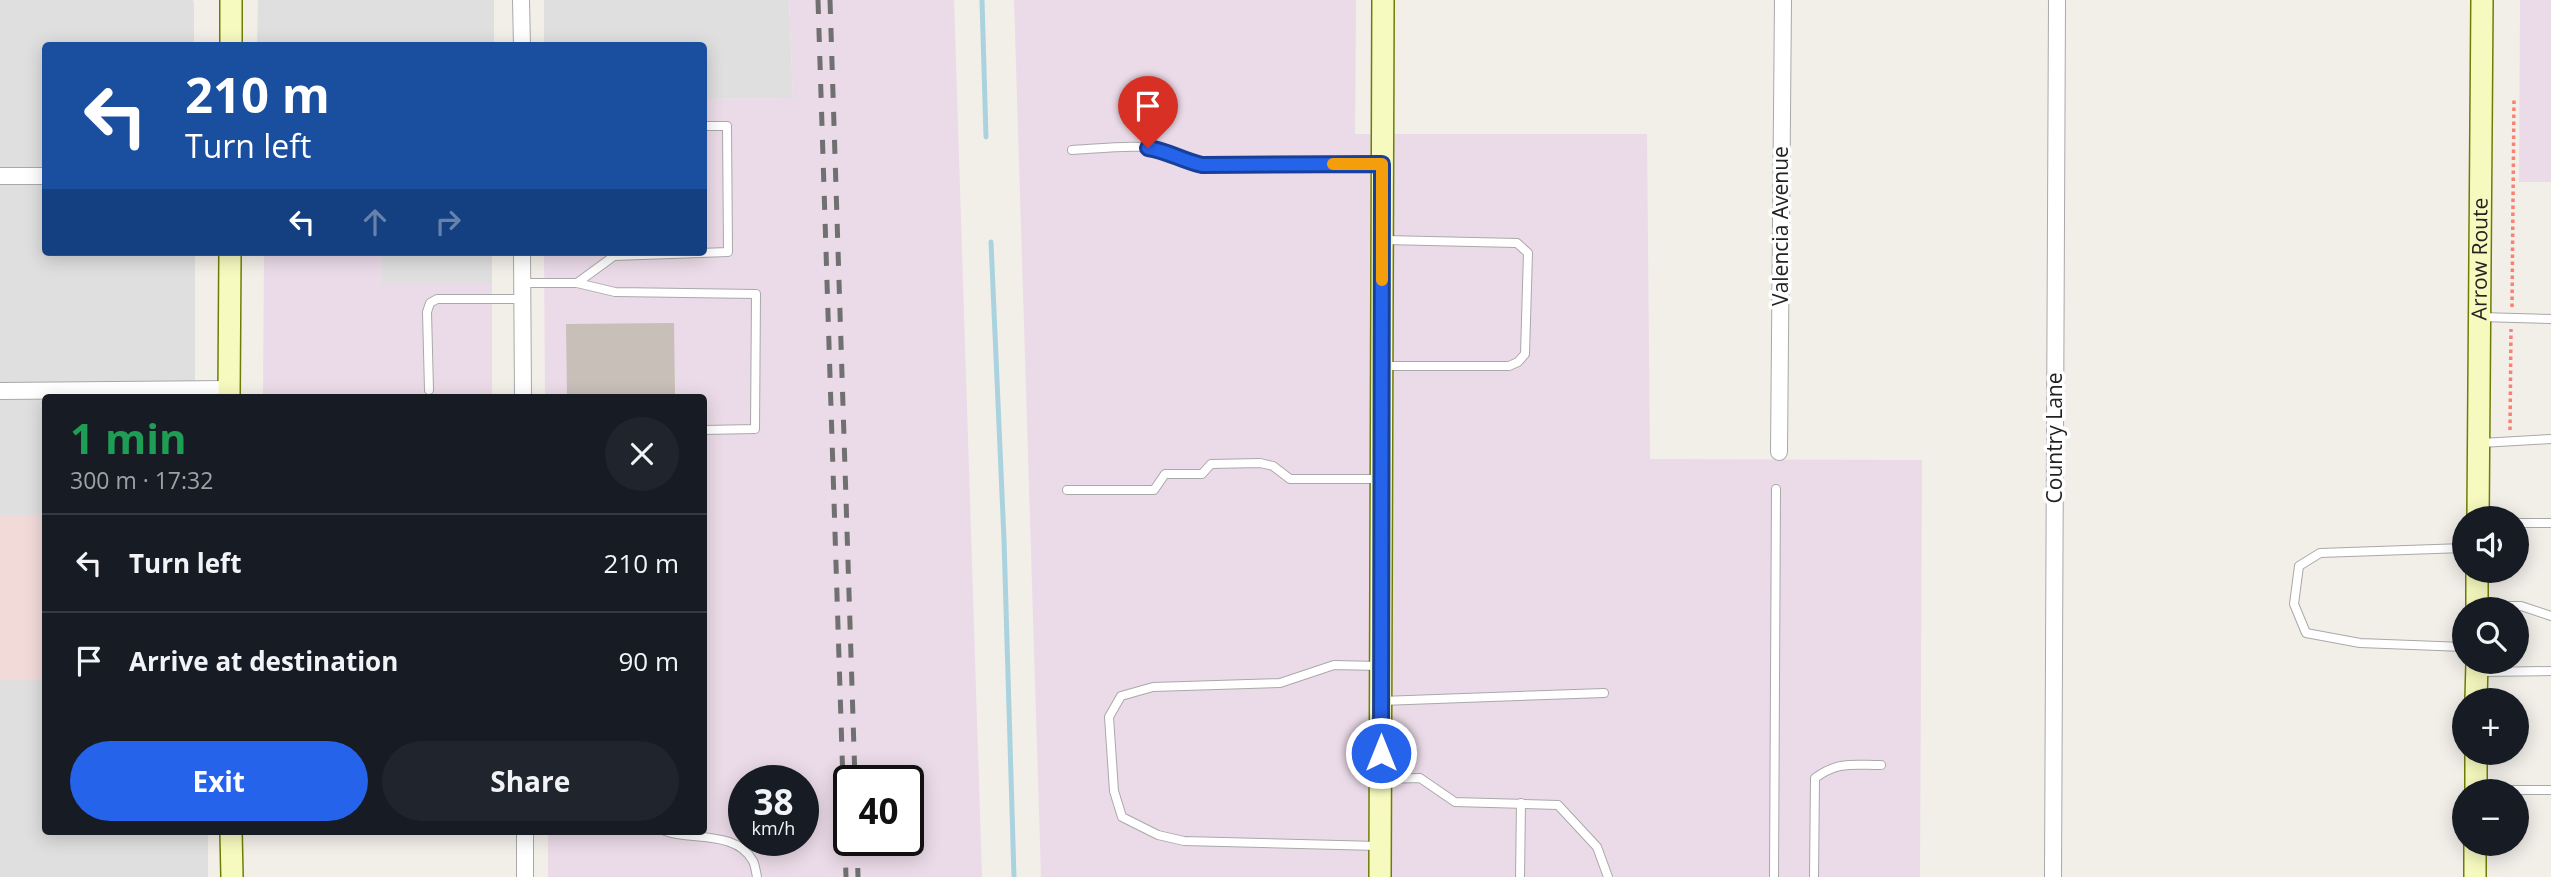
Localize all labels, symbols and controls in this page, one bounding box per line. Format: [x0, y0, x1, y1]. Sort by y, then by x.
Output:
text: 210 m [185, 61, 330, 127]
icon: left [70, 70, 161, 161]
pin [1118, 76, 1178, 148]
icon: arrive [1129, 87, 1167, 125]
text: Turn left [185, 124, 311, 167]
street label: Valencia Avenue [1766, 146, 1794, 306]
street label: Arrow Route [2465, 198, 2493, 320]
icon: left [283, 203, 321, 241]
icon: ahead [356, 203, 394, 241]
icon: right [429, 203, 467, 241]
street label: Country Lane [2040, 373, 2068, 503]
text: 1 min [70, 409, 187, 466]
button: close [605, 417, 679, 491]
text: 300 m · 17:32 [70, 464, 213, 496]
map controls [2452, 506, 2529, 856]
button: sound [2452, 506, 2529, 583]
icon: left [70, 544, 108, 582]
text: Turn left [129, 545, 241, 581]
text: 210 m [604, 545, 679, 581]
button: search [2452, 597, 2529, 674]
icon: arrive [70, 642, 108, 680]
text: Arrive at destination [129, 643, 398, 679]
text: 90 m [618, 643, 679, 679]
button: + [2452, 688, 2529, 765]
position arrow [1344, 716, 1418, 790]
button: Exit [70, 741, 368, 821]
button: Share [382, 741, 679, 821]
speed limit sign: 40 [833, 765, 924, 856]
text: 38 [753, 778, 794, 825]
button: − [2452, 779, 2529, 856]
text: km/h [752, 816, 795, 840]

